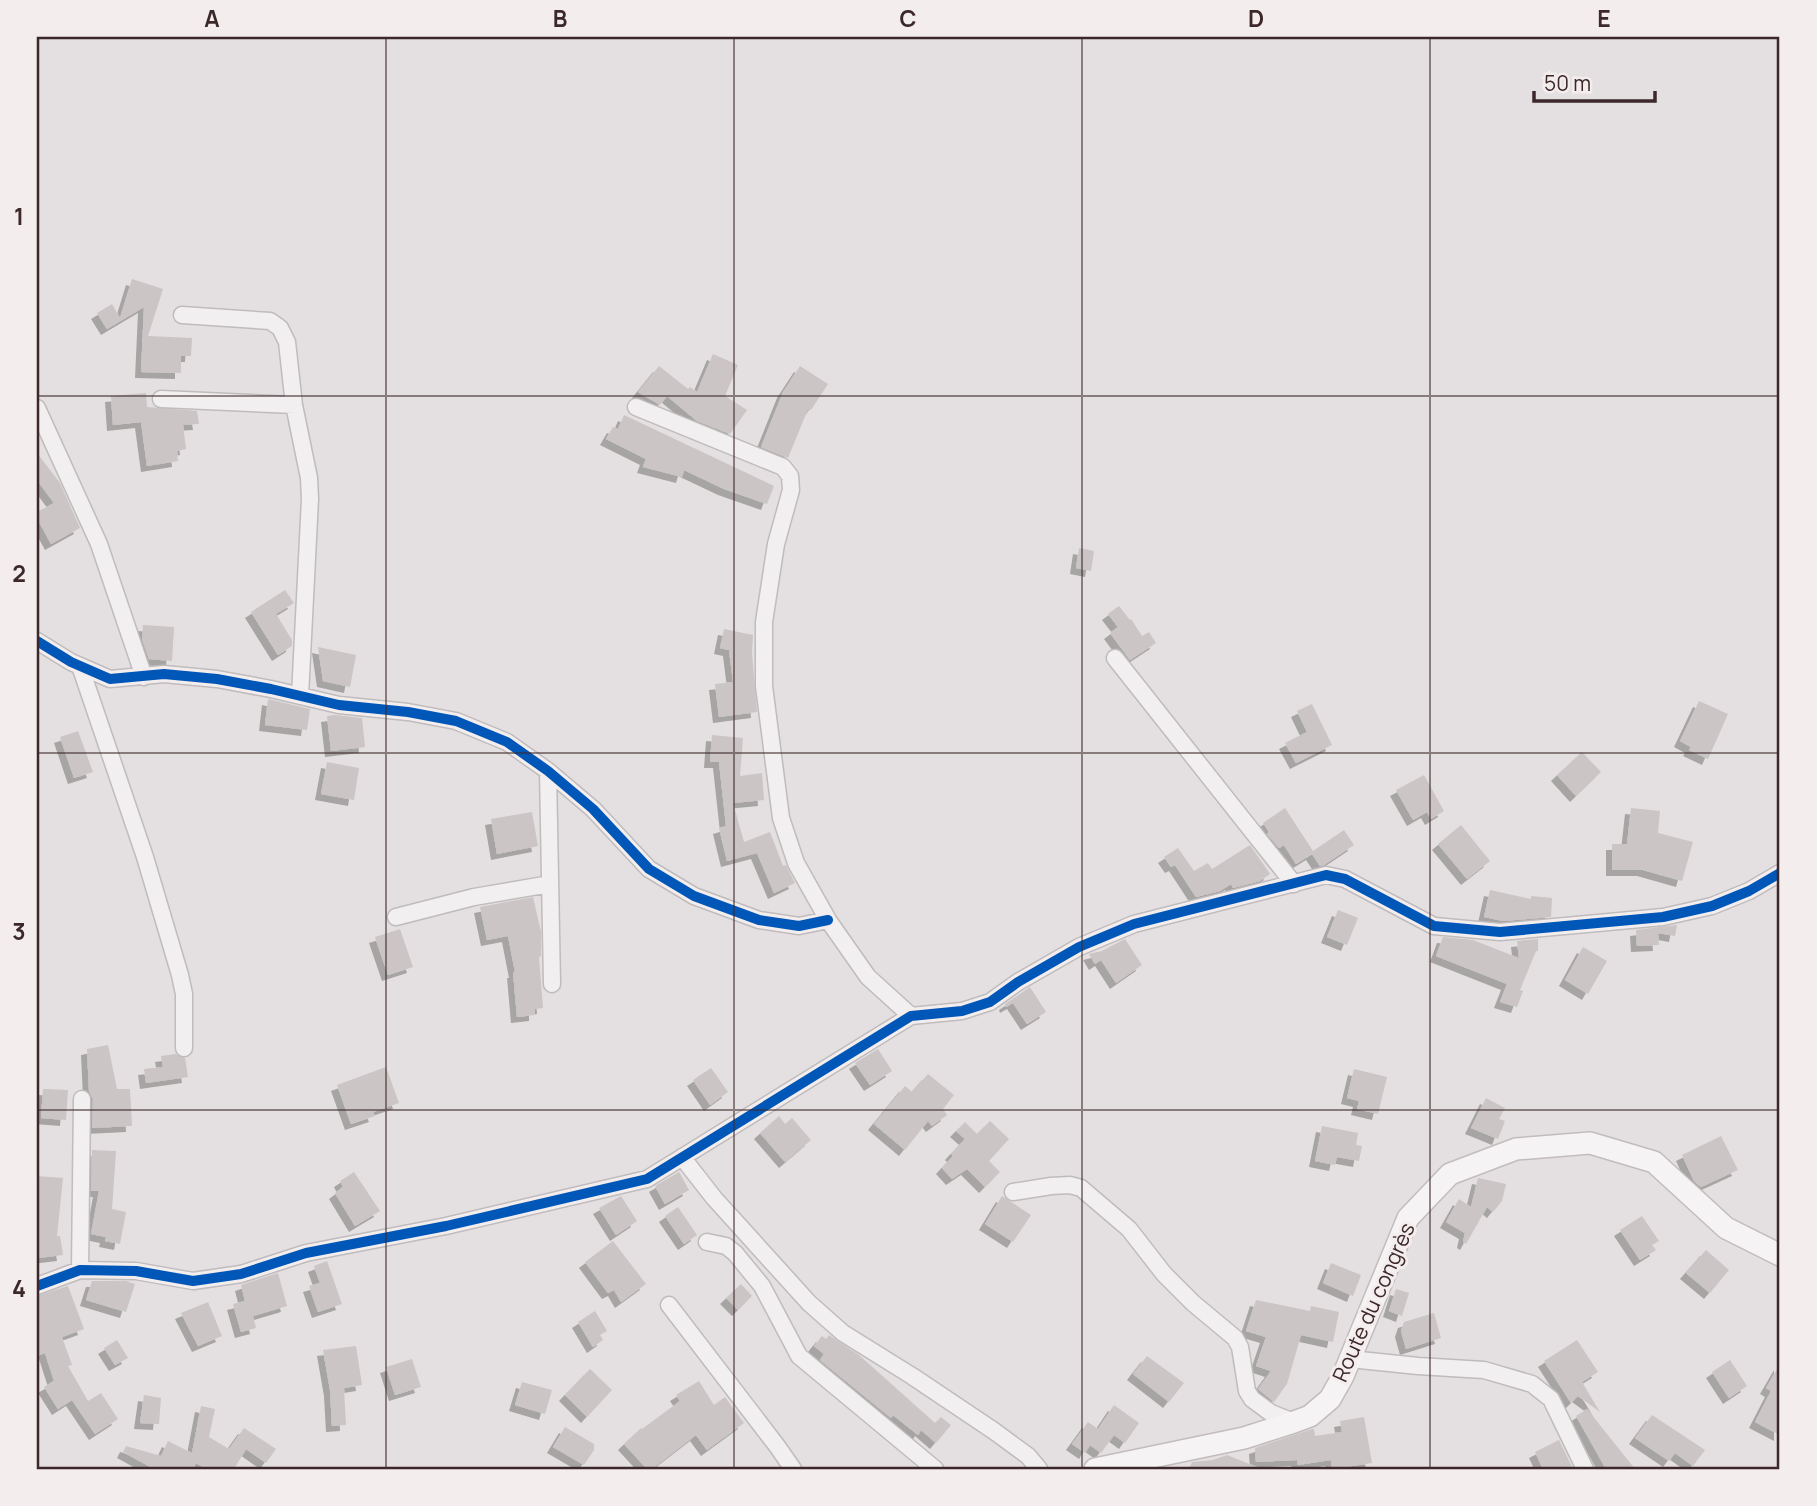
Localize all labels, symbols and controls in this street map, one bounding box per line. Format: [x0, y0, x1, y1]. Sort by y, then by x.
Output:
text: A [204, 2, 220, 34]
text: B [553, 2, 567, 34]
text: C [900, 2, 917, 34]
text: D [1248, 2, 1264, 34]
text: E [1597, 2, 1611, 34]
scale bar [1534, 60, 1654, 104]
text: 50 m [1544, 69, 1591, 97]
text: 1 [14, 200, 24, 232]
text: 2 [12, 557, 26, 589]
text: 3 [12, 915, 26, 947]
street label: Route du congrès [1325, 1218, 1421, 1386]
text: 4 [12, 1272, 26, 1304]

